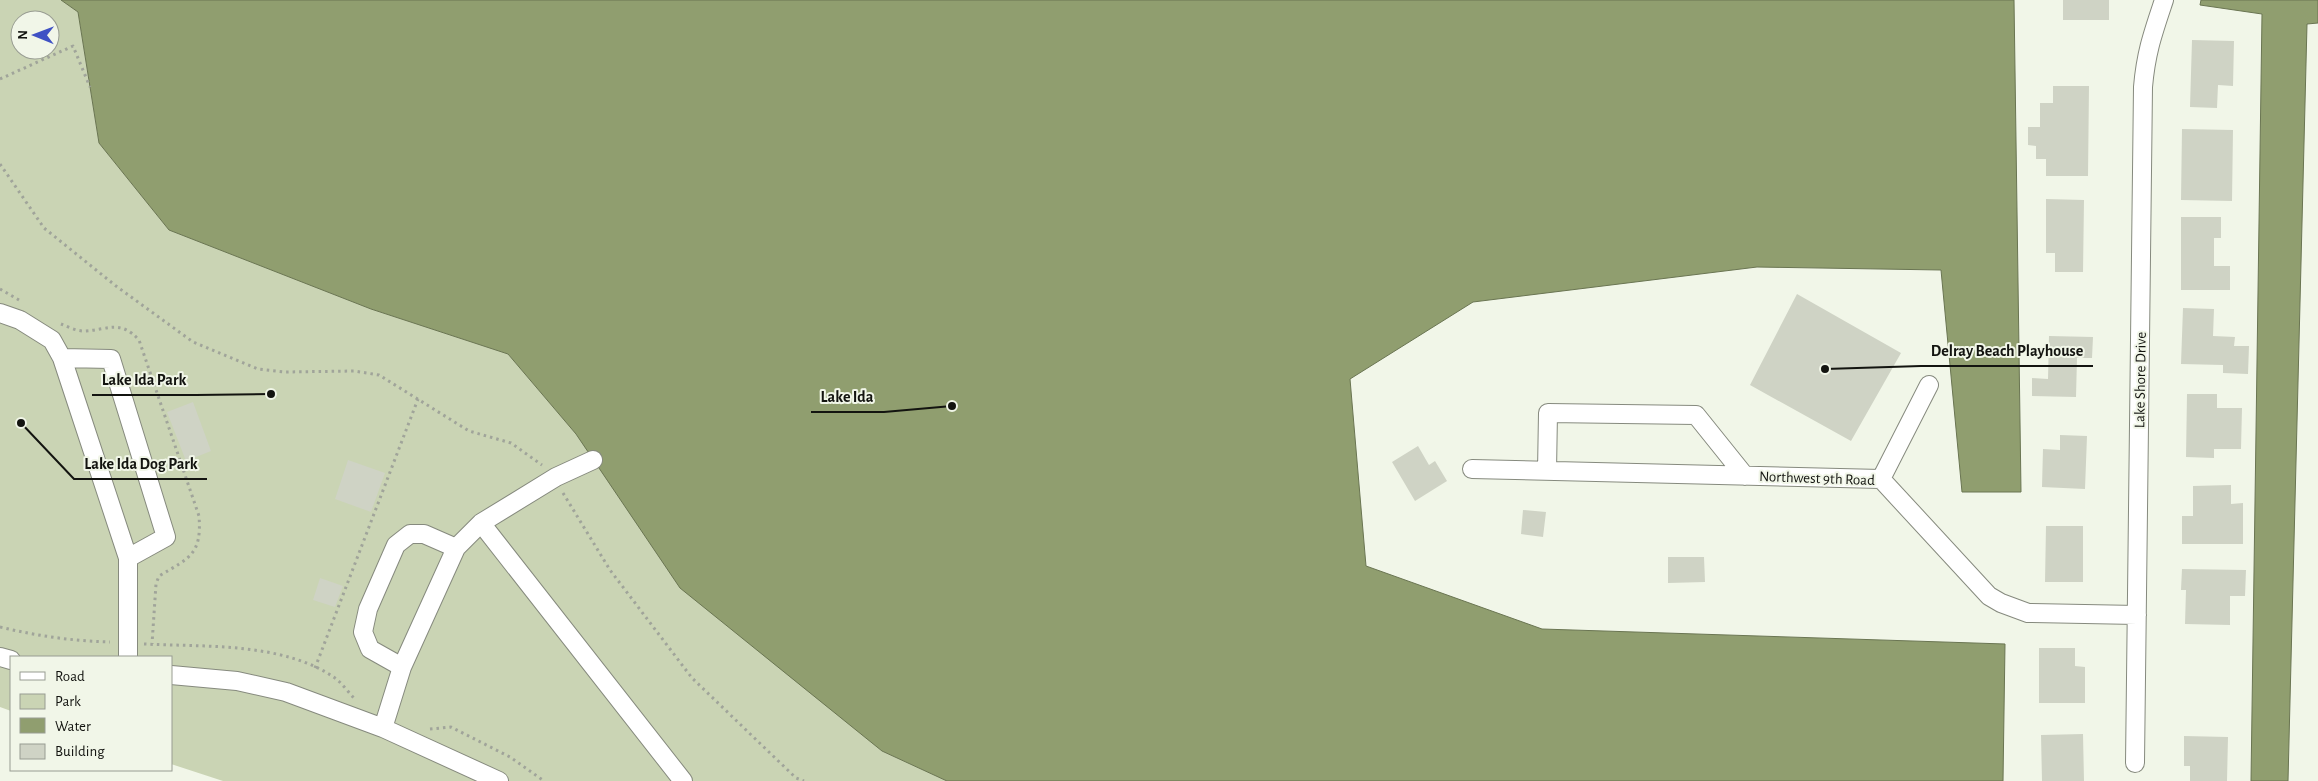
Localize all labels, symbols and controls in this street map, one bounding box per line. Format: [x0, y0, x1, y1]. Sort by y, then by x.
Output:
north arrow [10, 10, 60, 60]
text: N [16, 30, 30, 40]
street label: Lake Shore Drive [2132, 332, 2149, 428]
callout: Delray Beach Playhouse [1921, 335, 2093, 366]
text: Delray Beach Playhouse [1931, 343, 2084, 360]
callout: Lake Ida Park [92, 364, 196, 395]
text: Lake Ida Park [102, 372, 186, 388]
callout: Lake Ida [811, 381, 884, 412]
text: Lake Ida [821, 389, 874, 405]
callout: Lake Ida Dog Park [74, 448, 207, 479]
text: Lake Ida Dog Park [84, 456, 198, 472]
street label: Northwest 9th Road [1759, 469, 1875, 488]
legend [10, 656, 172, 771]
text: Road [55, 669, 85, 684]
text: Park [55, 694, 81, 709]
text: Water [55, 719, 91, 734]
text: Building [55, 744, 105, 759]

